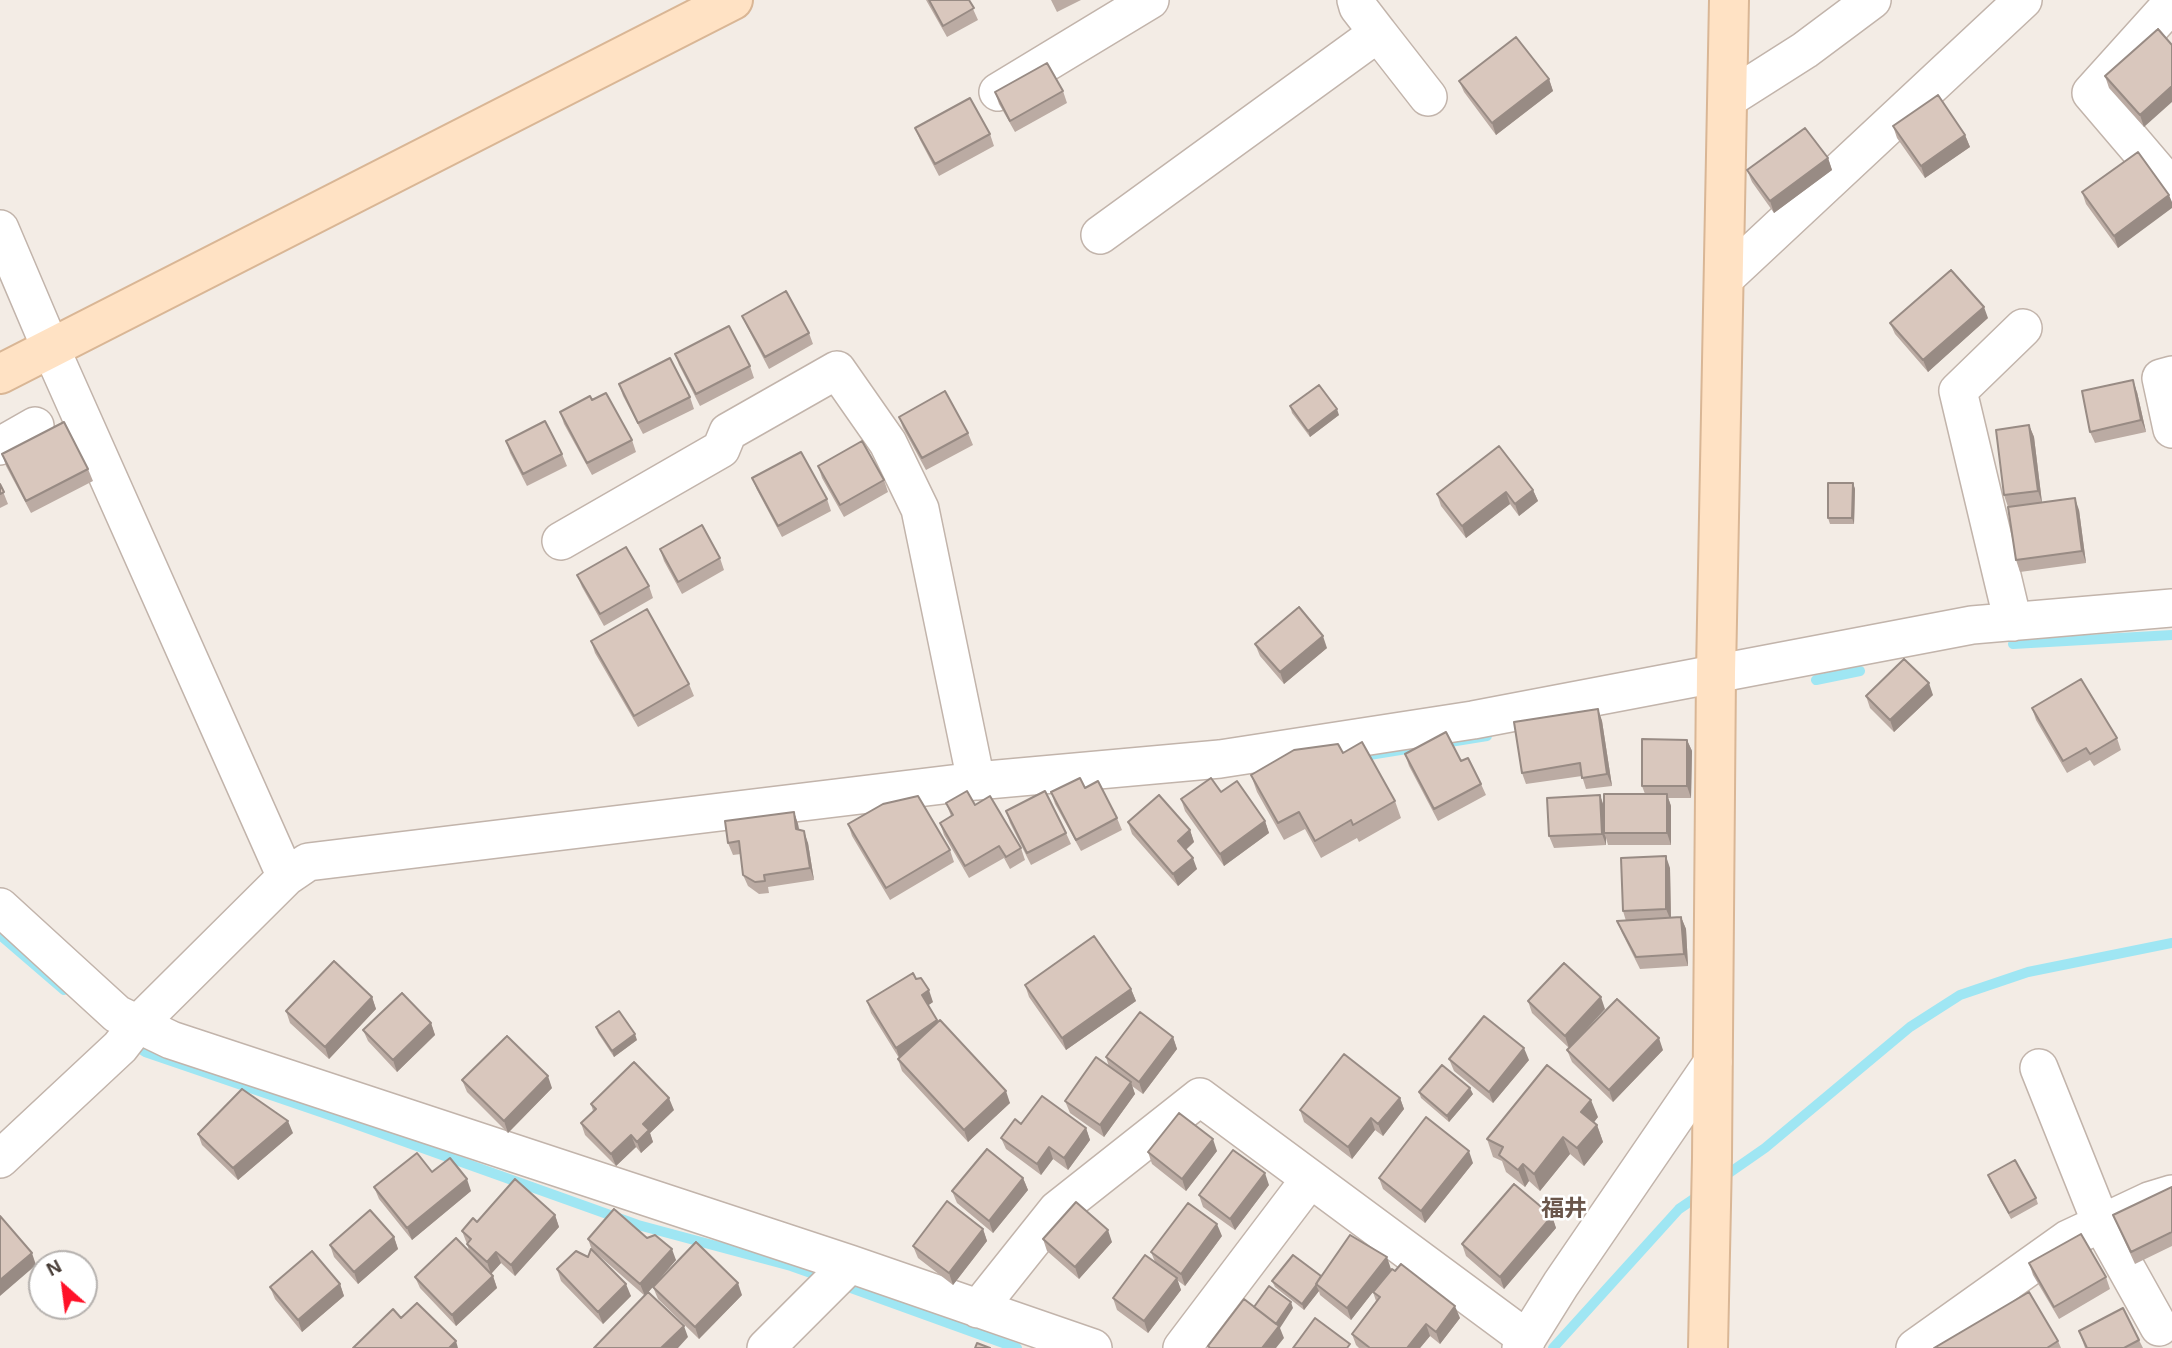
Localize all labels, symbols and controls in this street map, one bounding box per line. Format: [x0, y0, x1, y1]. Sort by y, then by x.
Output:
district label: 福井 [1541, 1196, 1587, 1224]
north arrow [28, 1250, 98, 1320]
text: N [43, 1255, 65, 1280]

